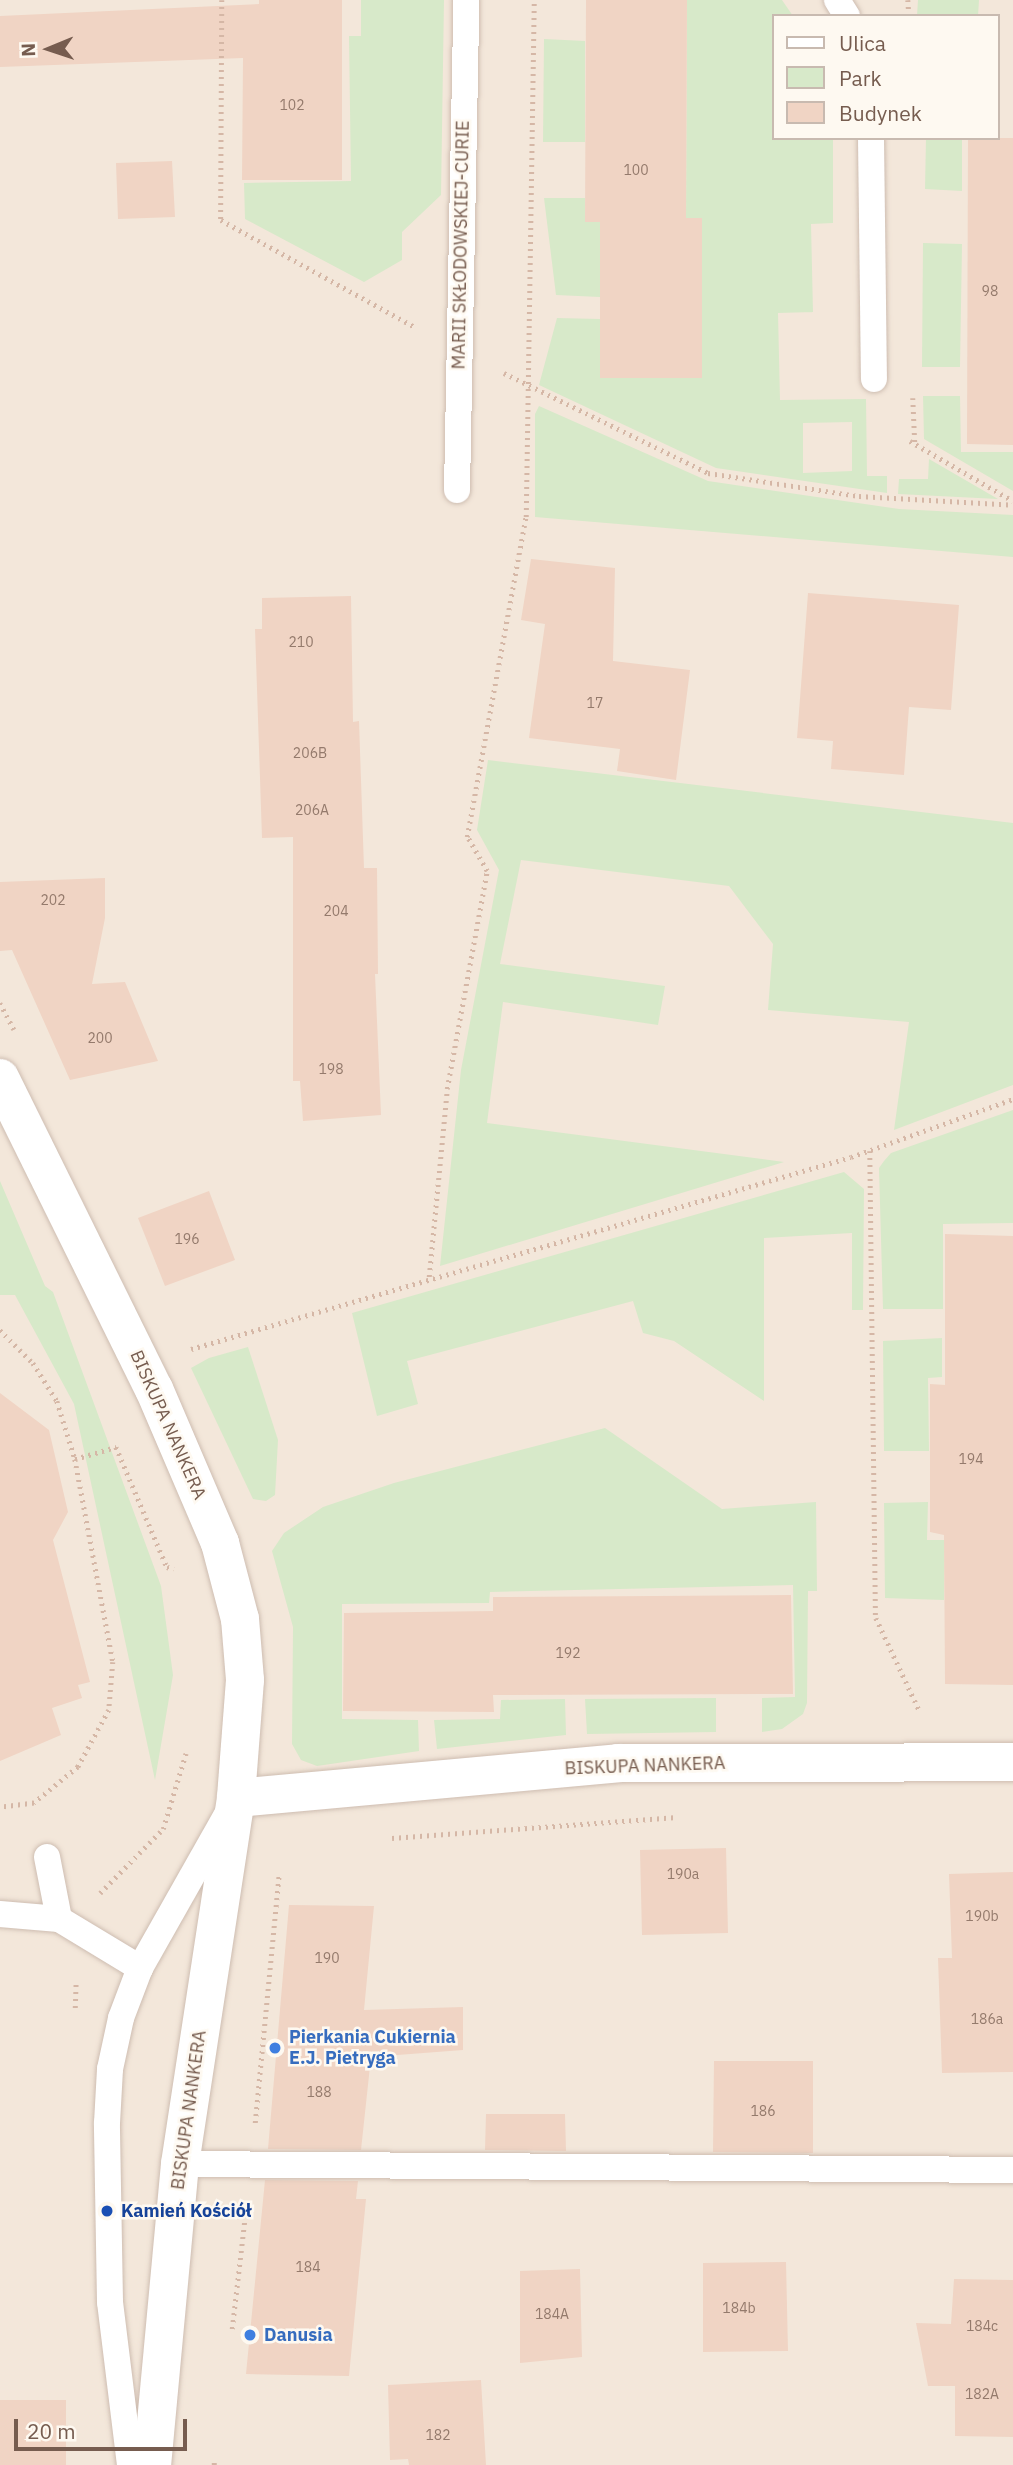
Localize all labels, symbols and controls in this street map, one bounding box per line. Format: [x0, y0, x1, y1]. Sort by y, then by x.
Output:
north arrow [14, 14, 84, 84]
legend [772, 14, 999, 140]
text: Ulica [839, 29, 886, 57]
text: N [16, 42, 40, 57]
text: Park [839, 64, 882, 92]
house number: 102 [279, 97, 305, 113]
text: Budynek [839, 99, 922, 127]
street label: MARII SKŁODOWSKIEJ-CURIE [448, 120, 474, 370]
house number: 100 [623, 162, 649, 178]
house number: 98 [982, 283, 998, 299]
house number: 210 [288, 634, 314, 650]
house number: 17 [587, 695, 603, 711]
house number: 206B [293, 745, 327, 761]
house number: 206A [295, 802, 329, 818]
house number: 202 [40, 892, 66, 908]
house number: 204 [323, 903, 349, 919]
house number: 200 [87, 1030, 113, 1046]
house number: 198 [318, 1061, 344, 1077]
house number: 196 [174, 1231, 200, 1247]
street label: BISKUPA NANKERA [125, 1347, 211, 1503]
house number: 194 [958, 1451, 984, 1467]
house number: 192 [555, 1645, 581, 1661]
street label: BISKUPA NANKERA [564, 1752, 726, 1780]
house number: 190a [667, 1866, 699, 1882]
house number: 190b [965, 1908, 999, 1924]
house number: 190 [314, 1950, 340, 1966]
house number: 186a [971, 2011, 1003, 2027]
place label: Pierkania Cukiernia E.J. Pietryga [289, 2027, 456, 2070]
street label: BISKUPA NANKERA [167, 2029, 211, 2191]
marker: Pierkania Cukiernia E.J. Pietryga [267, 2040, 283, 2056]
house number: 188 [306, 2084, 332, 2100]
house number: 186 [750, 2103, 776, 2119]
place label: Kamień Kościół [121, 2200, 251, 2222]
marker: Kamień Kościół [99, 2203, 115, 2219]
house number: 184 [295, 2259, 321, 2275]
house number: 184b [722, 2300, 756, 2316]
house number: 184A [535, 2306, 569, 2322]
house number: 184c [966, 2318, 998, 2334]
place label: Danusia [264, 2324, 333, 2346]
marker: Danusia [242, 2327, 258, 2343]
house number: 182A [965, 2386, 999, 2402]
scale bar [18, 2406, 191, 2450]
text: 20 m [27, 2417, 76, 2445]
house number: 182 [425, 2427, 451, 2443]

